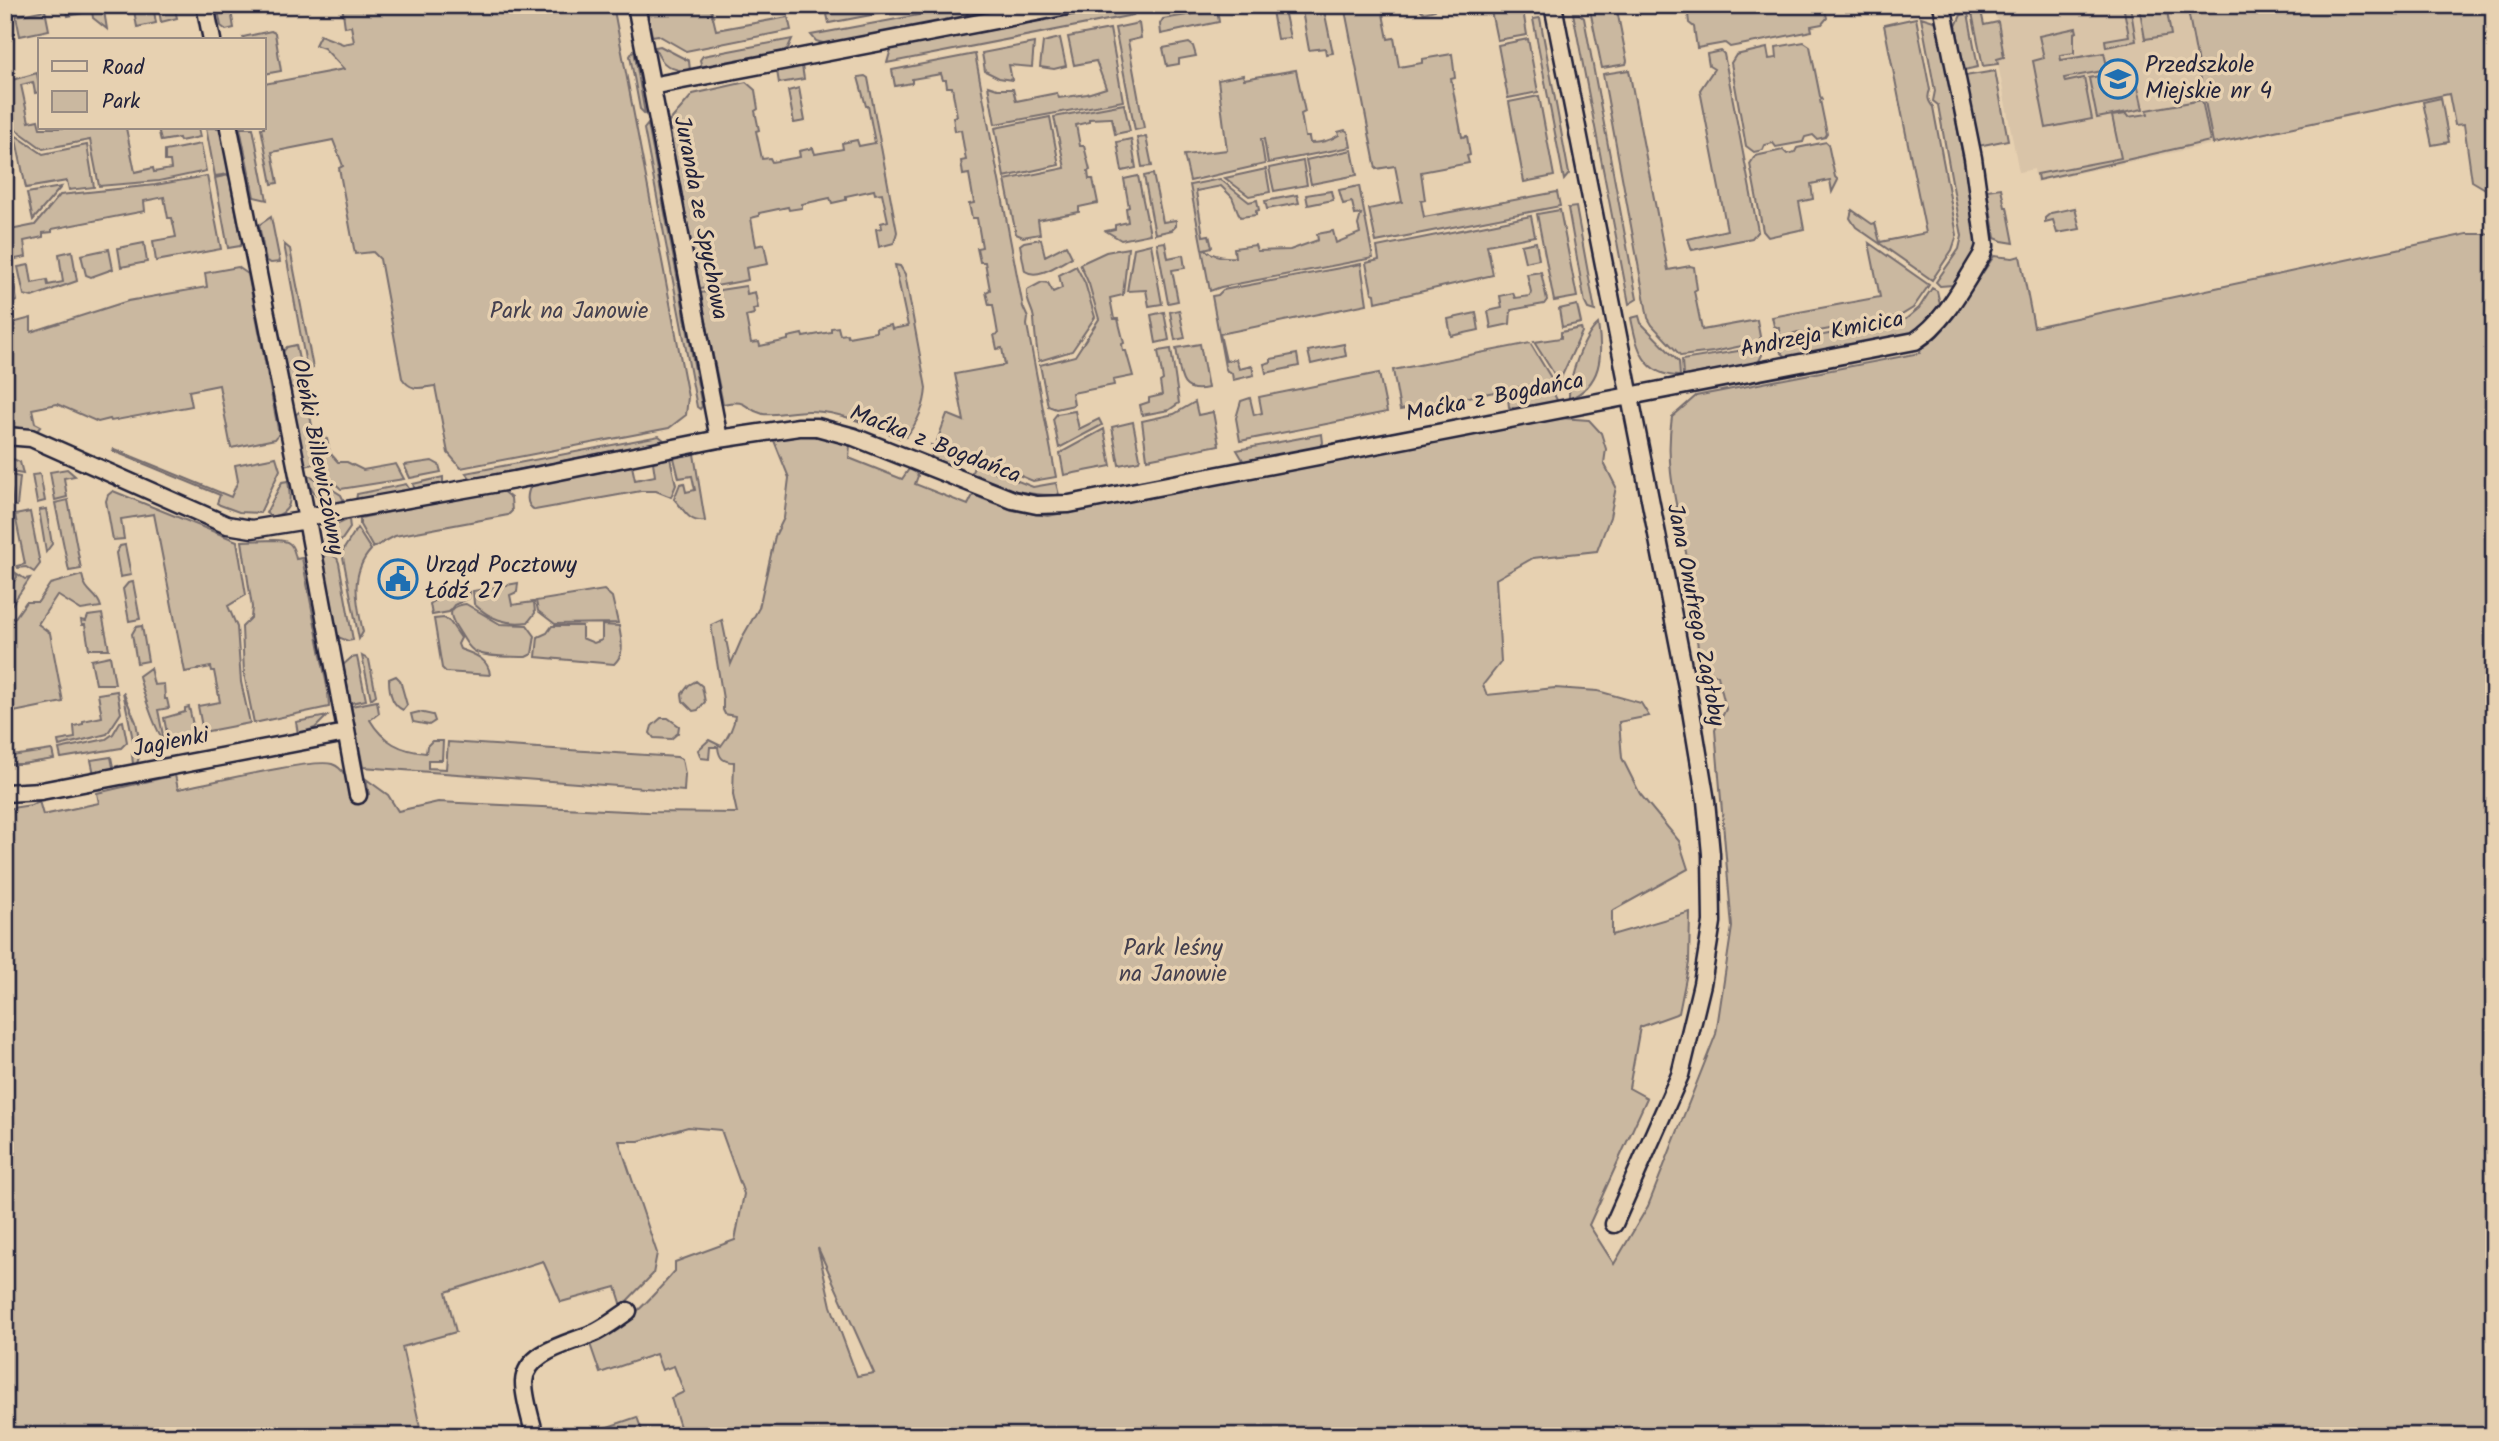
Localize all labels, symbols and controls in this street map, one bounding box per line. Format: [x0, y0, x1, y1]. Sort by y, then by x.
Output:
legend [38, 38, 266, 130]
place label: Przedszkole Miejskie nr 4 [2145, 48, 2272, 110]
text: Road [102, 52, 145, 85]
school or university icon: Przedszkole Miejskie nr 4 [2097, 58, 2139, 100]
text: Park [102, 86, 140, 119]
street label: Juranda ze Spychowa [663, 113, 737, 323]
park label: Park na Janowie [490, 294, 648, 330]
street label: Andrzeja Kmicica [1737, 302, 1907, 368]
street label: Oleńki Billewiczówny [280, 356, 354, 559]
street label: Maćka z Bogdańca [1403, 363, 1587, 433]
street label: Maćka z Bogdańca [844, 396, 1026, 494]
street label: Jana Onufrego Zagłoby [1656, 501, 1734, 730]
place label: Urząd Pocztowy Łódź 27 [425, 548, 577, 610]
public building icon: Urząd Pocztowy Łódź 27 [377, 558, 419, 600]
street label: Jagienki [130, 718, 214, 768]
park label: Park leśny na Janowie [1119, 931, 1227, 993]

